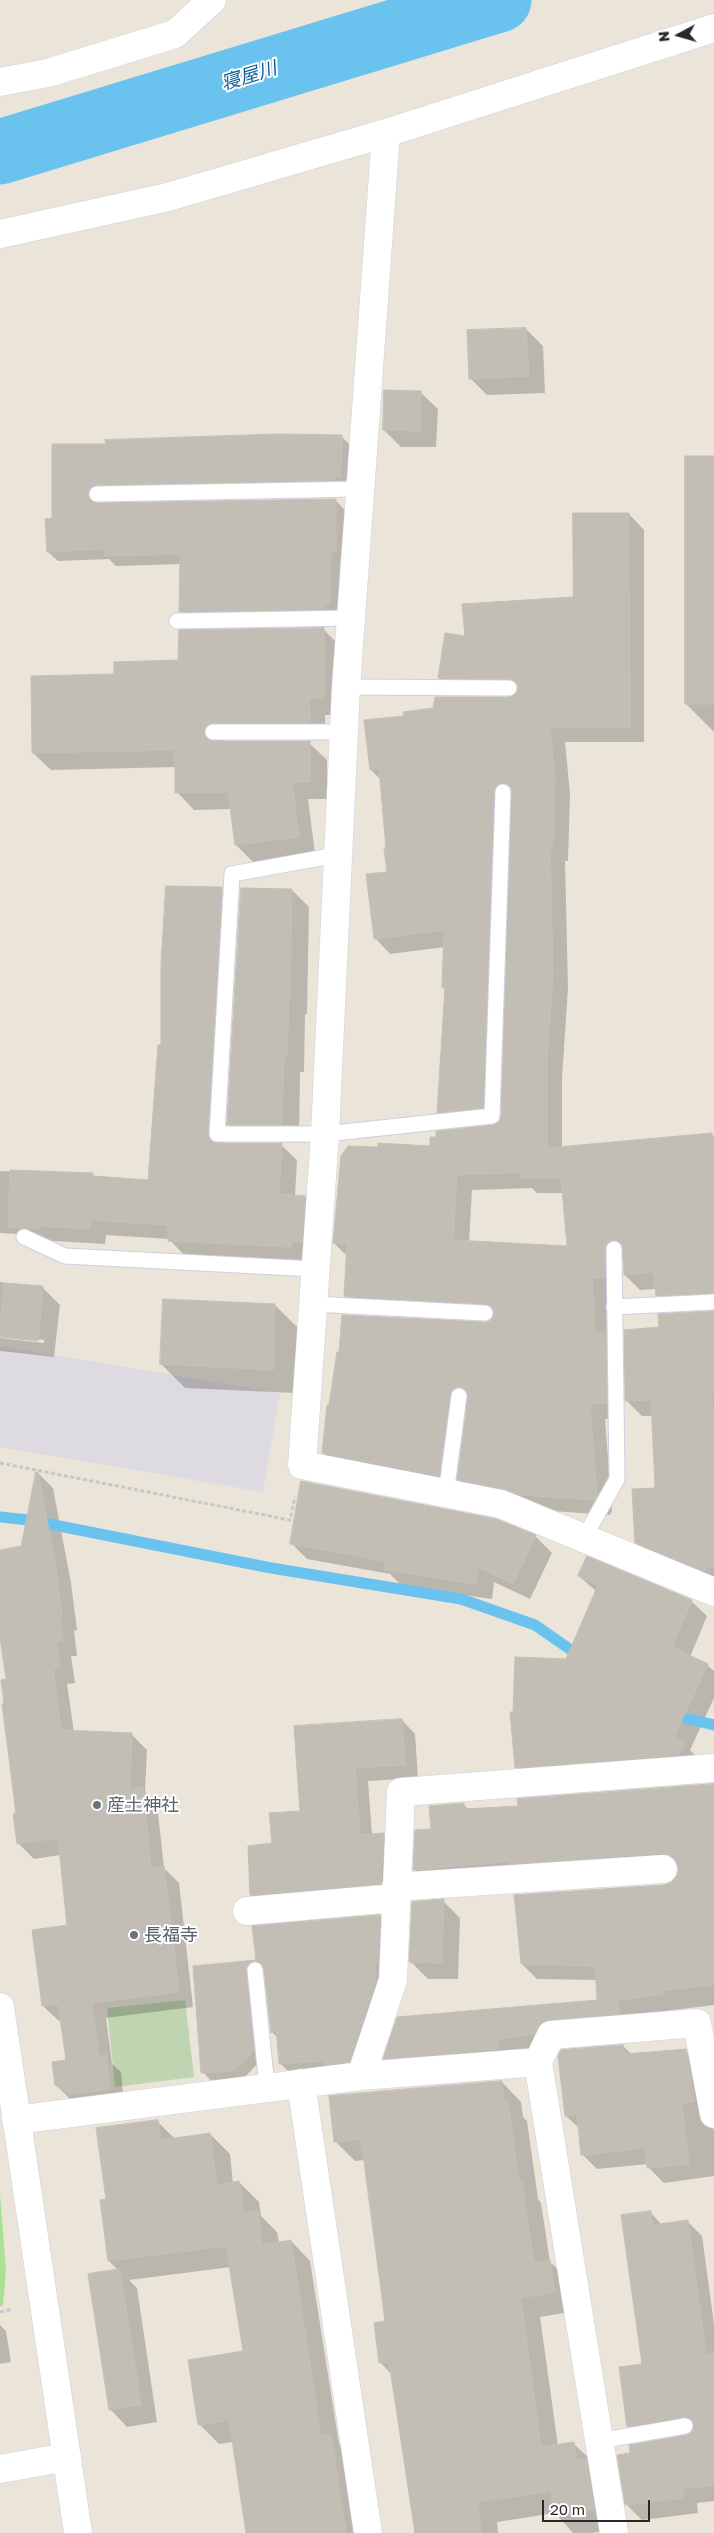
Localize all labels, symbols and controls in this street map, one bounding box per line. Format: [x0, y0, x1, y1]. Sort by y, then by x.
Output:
north arrow [654, 10, 704, 60]
text: N [655, 30, 673, 43]
water label: 寝屋川 [218, 57, 280, 95]
place label: 産土神社 [107, 1794, 179, 1816]
marker: 産土神社 [91, 1799, 103, 1811]
place label: 長福寺 [144, 1924, 198, 1946]
marker: 長福寺 [128, 1929, 140, 1941]
scale bar [544, 2490, 652, 2522]
text: 20 m [550, 2500, 585, 2518]

